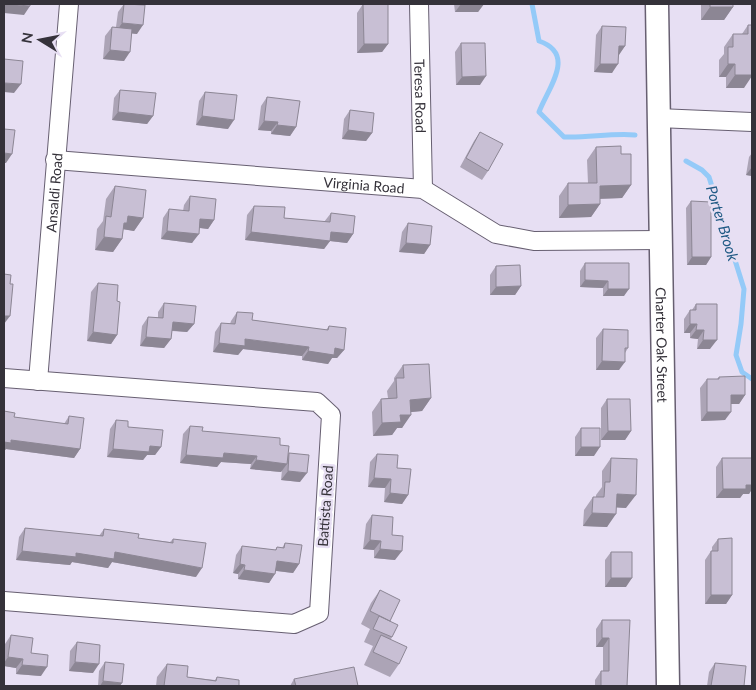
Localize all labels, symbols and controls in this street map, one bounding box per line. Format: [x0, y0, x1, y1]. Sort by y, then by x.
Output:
north arrow [15, 15, 65, 65]
text: N [17, 31, 36, 44]
street label: Teresa Road [412, 59, 430, 133]
street label: Ansaldi Road [42, 152, 65, 233]
street label: Virginia Road [323, 173, 405, 196]
water label: Porter Brook [703, 183, 743, 264]
street label: Charter Oak Street [653, 287, 672, 403]
street label: Battista Road [314, 465, 336, 547]

